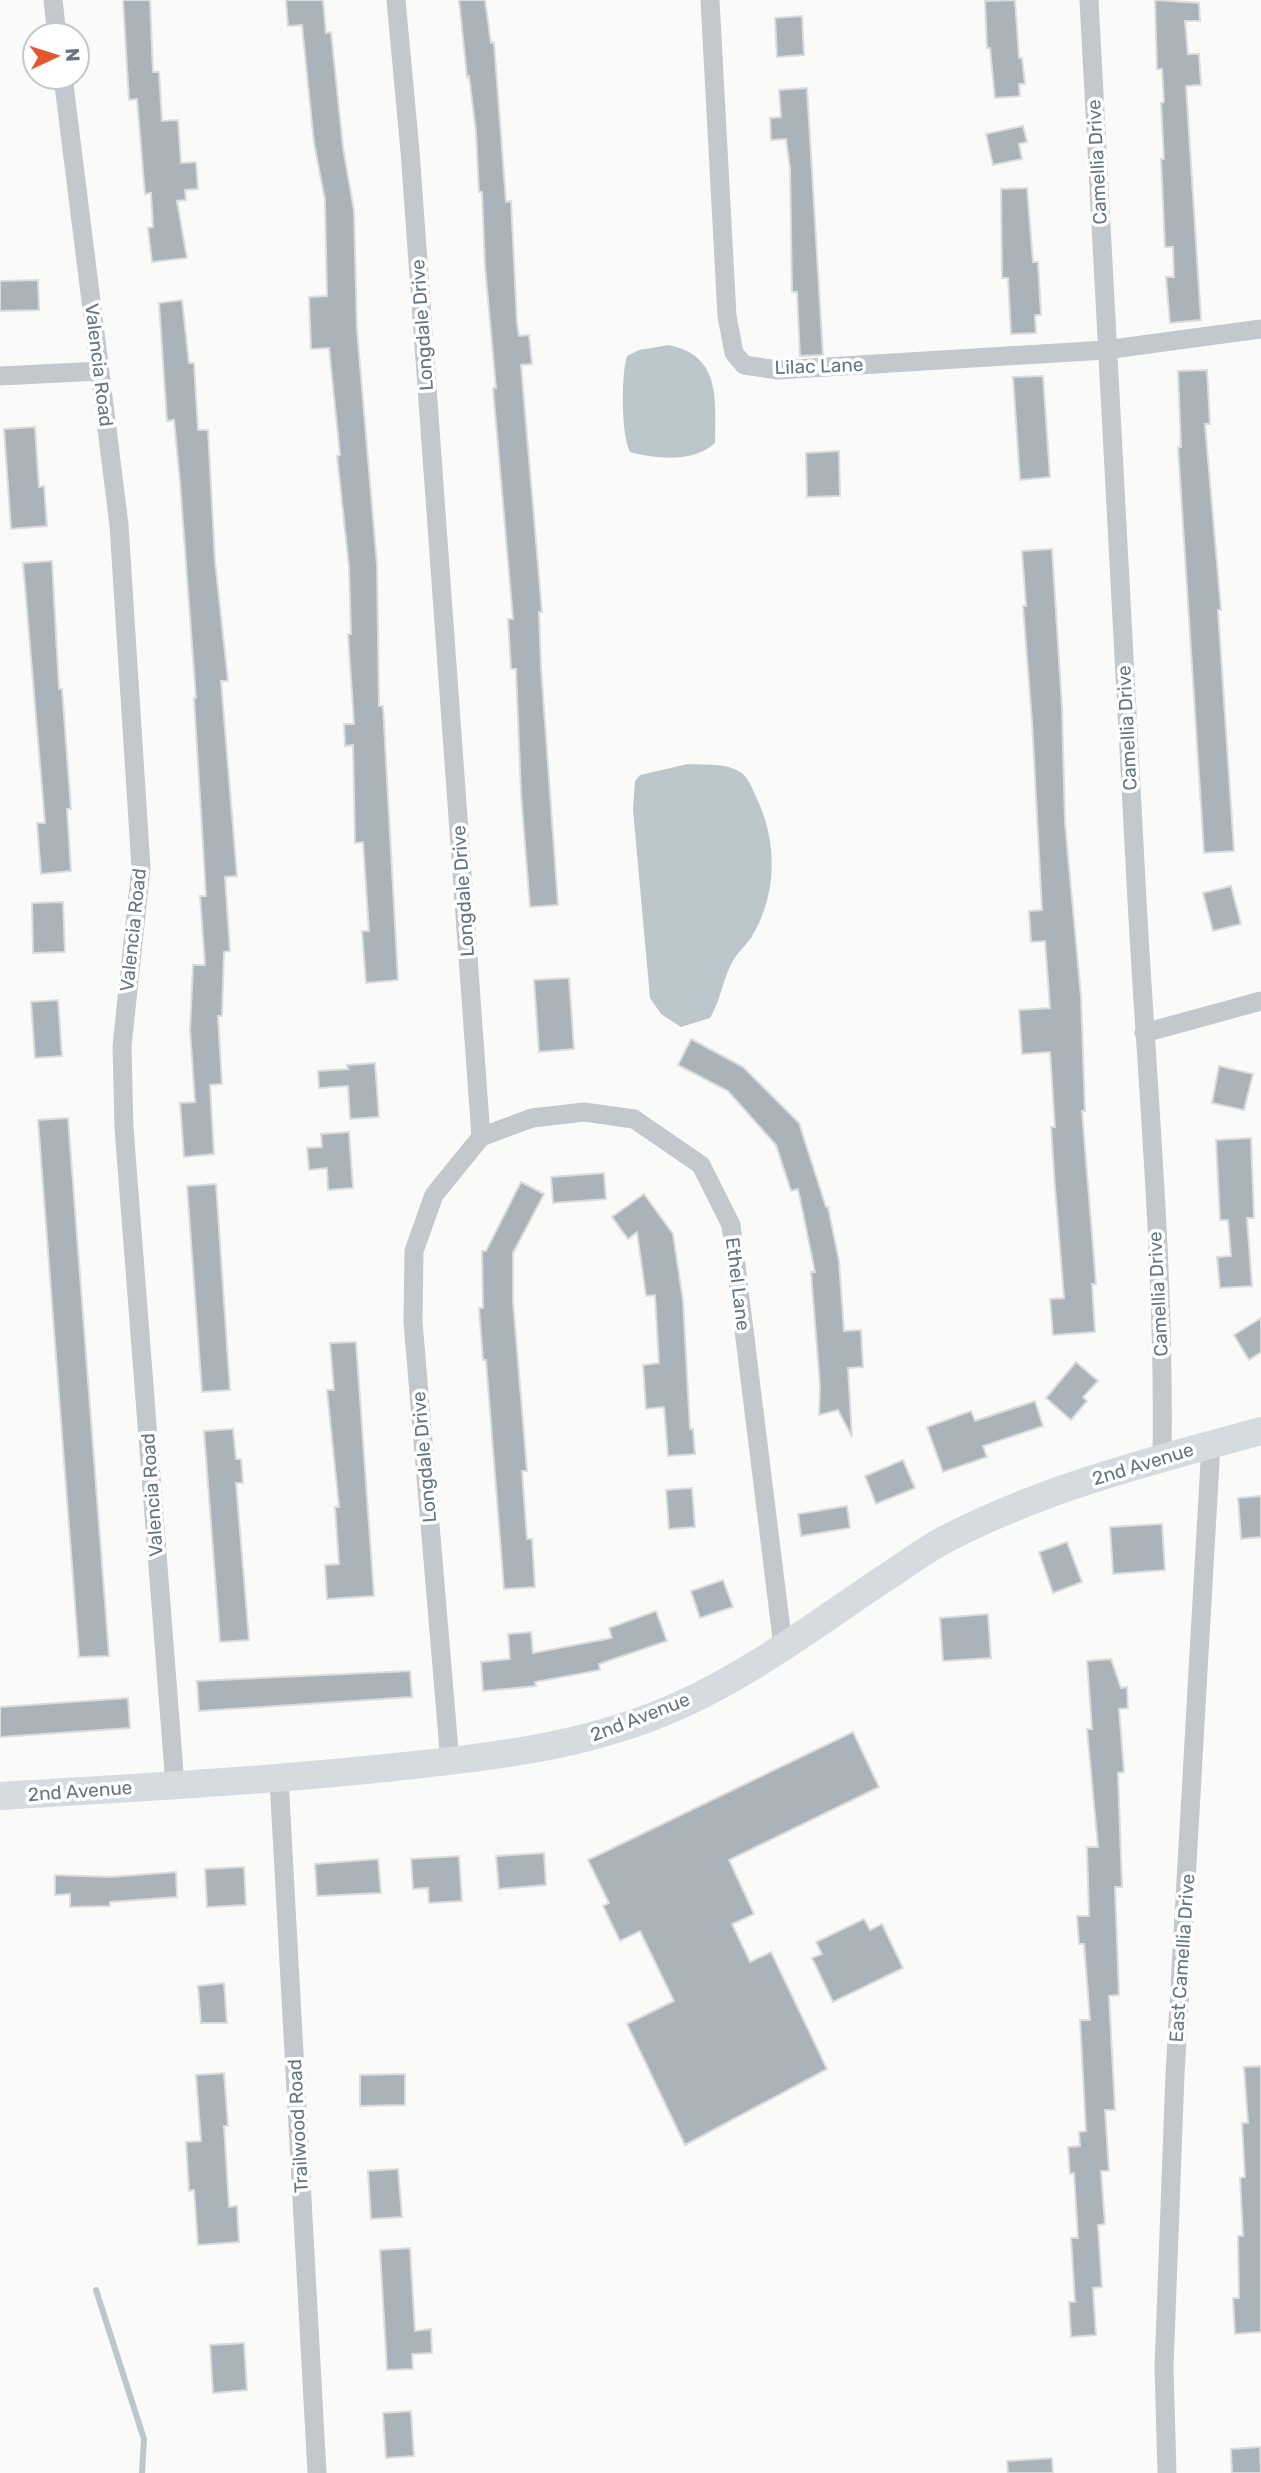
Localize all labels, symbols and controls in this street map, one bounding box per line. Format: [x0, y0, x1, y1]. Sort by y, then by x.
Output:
north arrow [21, 21, 91, 91]
text: N [61, 47, 84, 62]
street label: Camellia Drive [1082, 99, 1112, 225]
street label: Longdale Drive [406, 259, 438, 391]
street label: Valencia Road [80, 302, 118, 428]
street label: Lilac Lane [774, 353, 864, 379]
street label: Camellia Drive [1112, 665, 1142, 791]
street label: Longdale Drive [447, 825, 479, 957]
street label: Valencia Road [115, 867, 151, 993]
street label: Camellia Drive [1143, 1231, 1173, 1357]
street label: Ethel Lane [721, 1236, 755, 1332]
street label: Longdale Drive [407, 1390, 441, 1524]
street label: Valencia Road [136, 1432, 168, 1558]
street label: 2nd Avenue [1090, 1438, 1196, 1490]
street label: 2nd Avenue [587, 1688, 693, 1746]
street label: 2nd Avenue [27, 1776, 133, 1806]
street label: East Camellia Drive [1165, 1873, 1199, 2043]
street label: Trailwood Road [283, 2058, 313, 2194]

